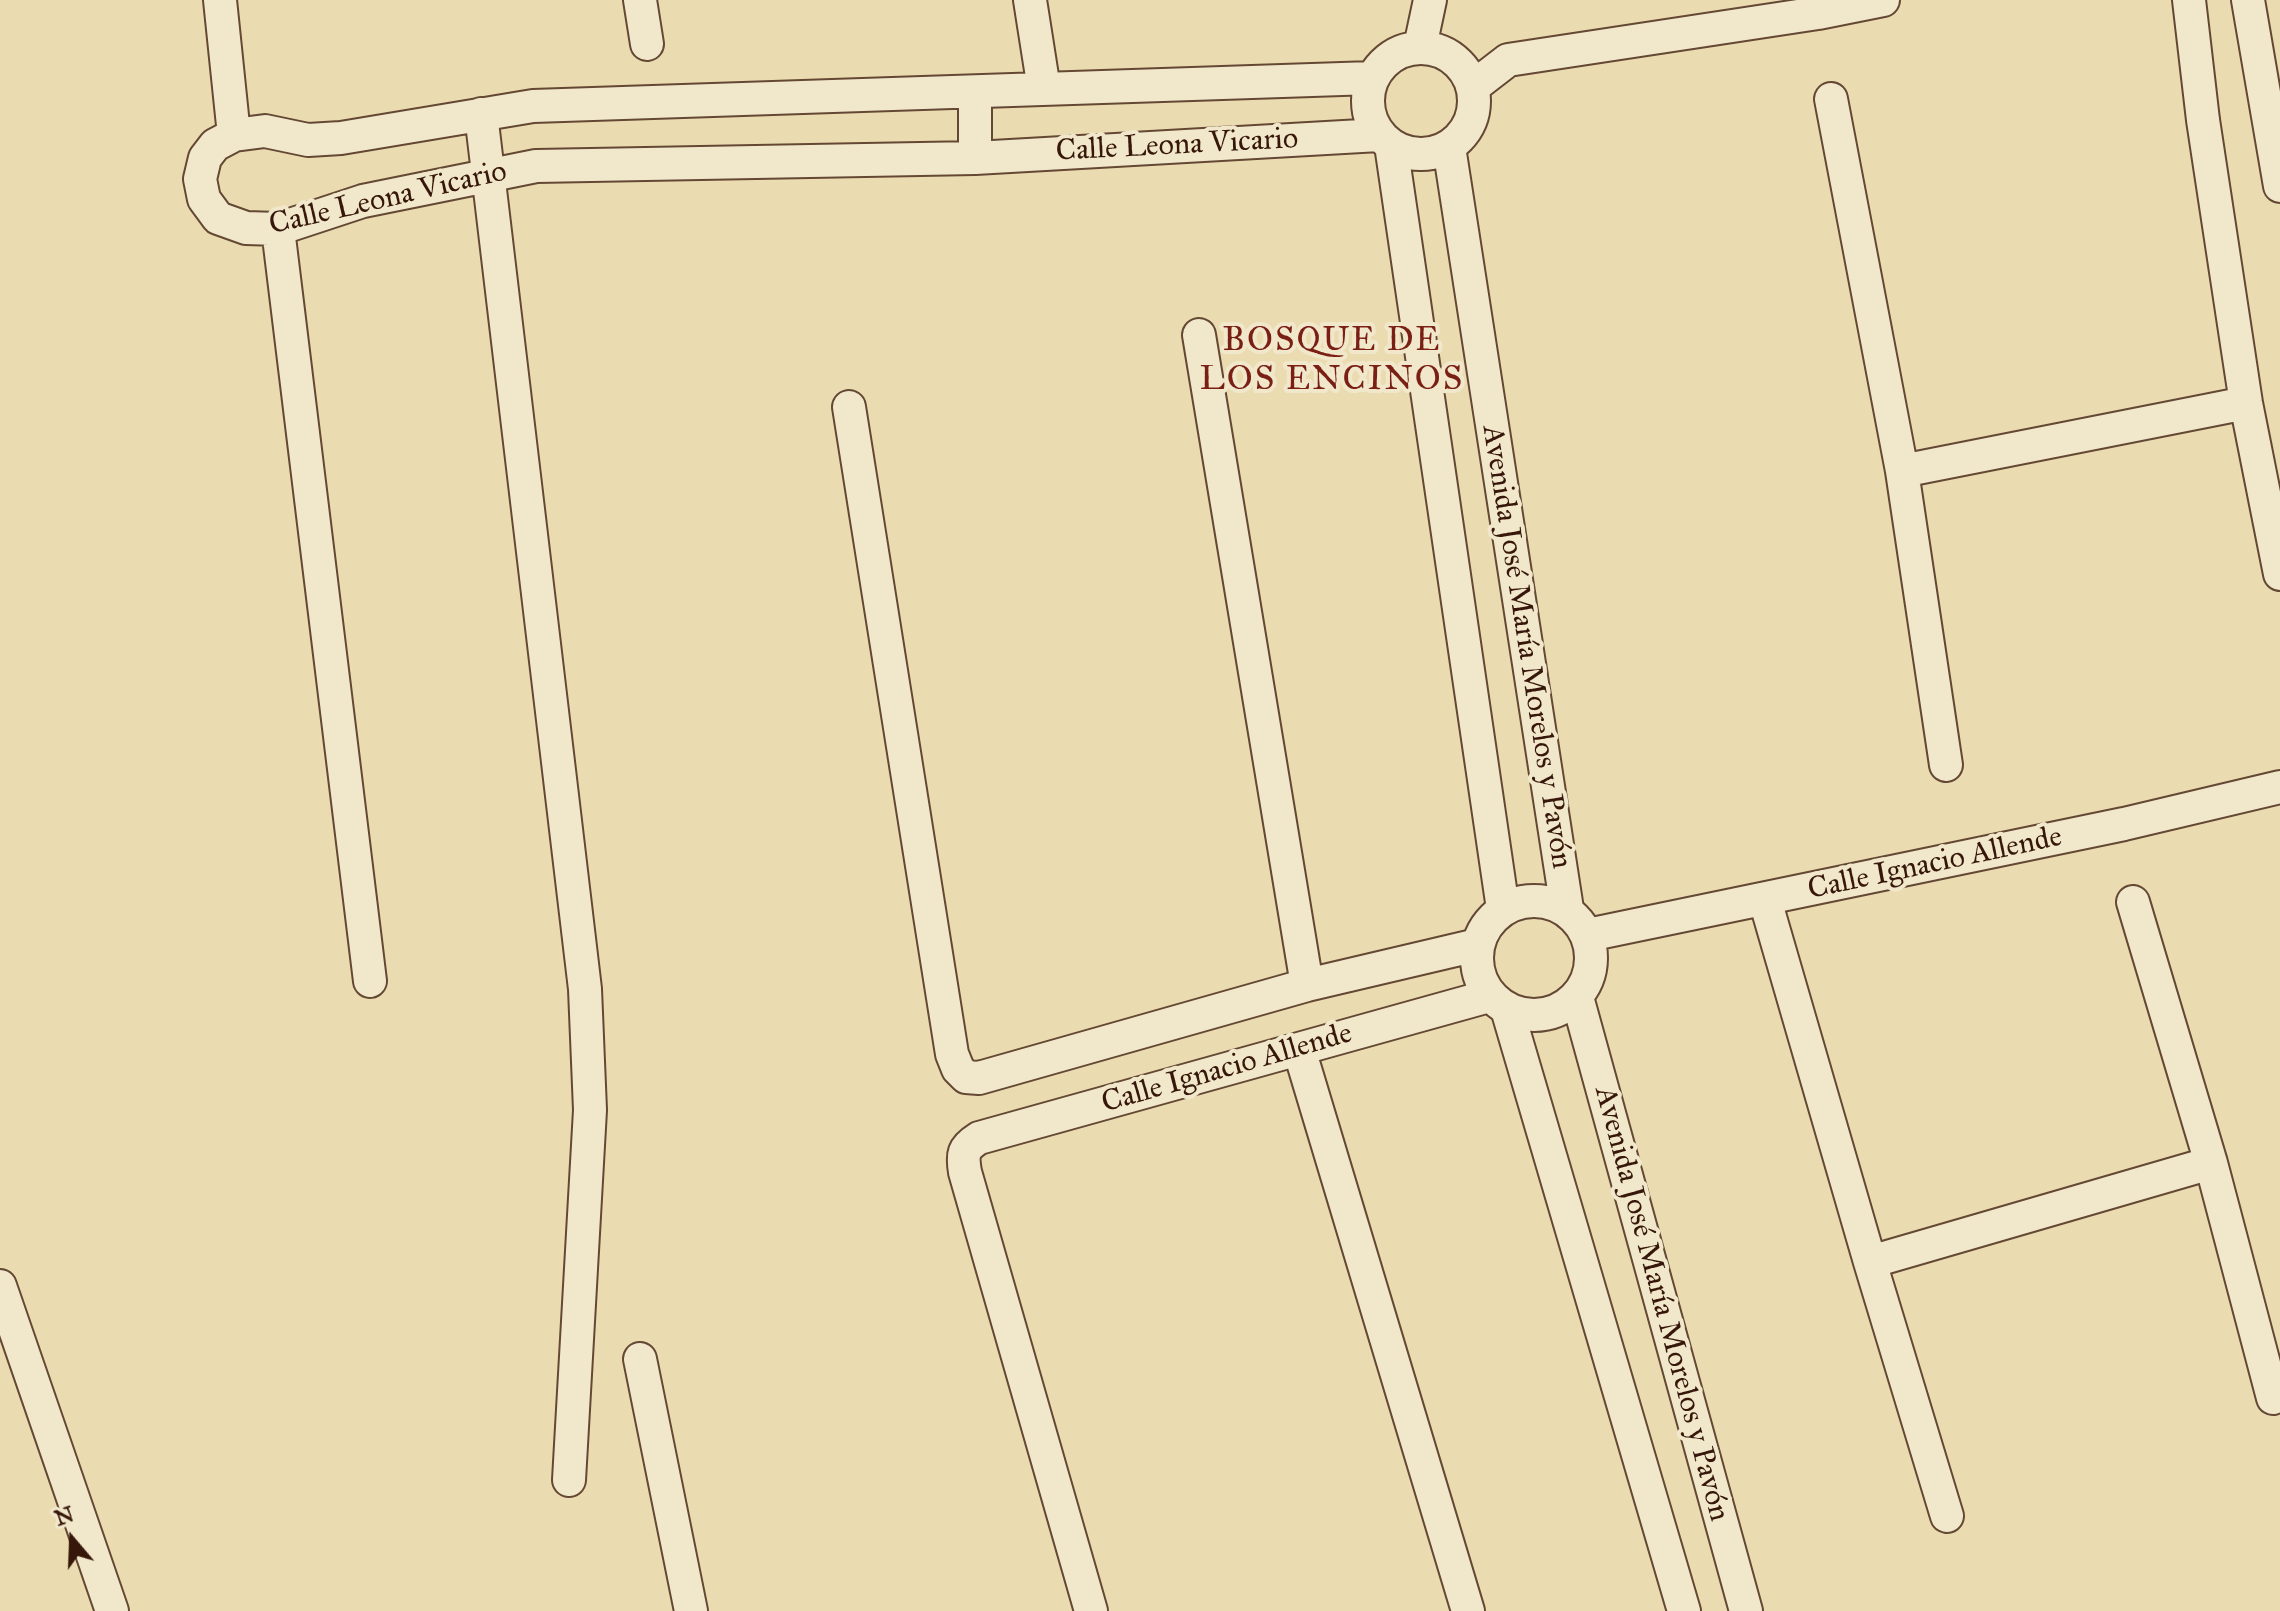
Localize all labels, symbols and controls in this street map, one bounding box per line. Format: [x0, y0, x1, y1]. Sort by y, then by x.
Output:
street label: Calle Leona Vicario [1055, 122, 1299, 170]
street label: Calle Leona Vicario [266, 154, 510, 244]
district label: BOSQUE DE LOS ENCINOS [1200, 322, 1464, 402]
street label: Avenida José María Morelos y Pavón [1473, 423, 1579, 871]
street label: Calle Ignacio Allende [1805, 819, 2065, 909]
street label: Calle Ignacio Allende [1098, 1016, 1356, 1122]
street label: Avenida José María Morelos y Pavón [1586, 1083, 1736, 1525]
north arrow [32, 1499, 112, 1579]
text: N [51, 1500, 77, 1532]

